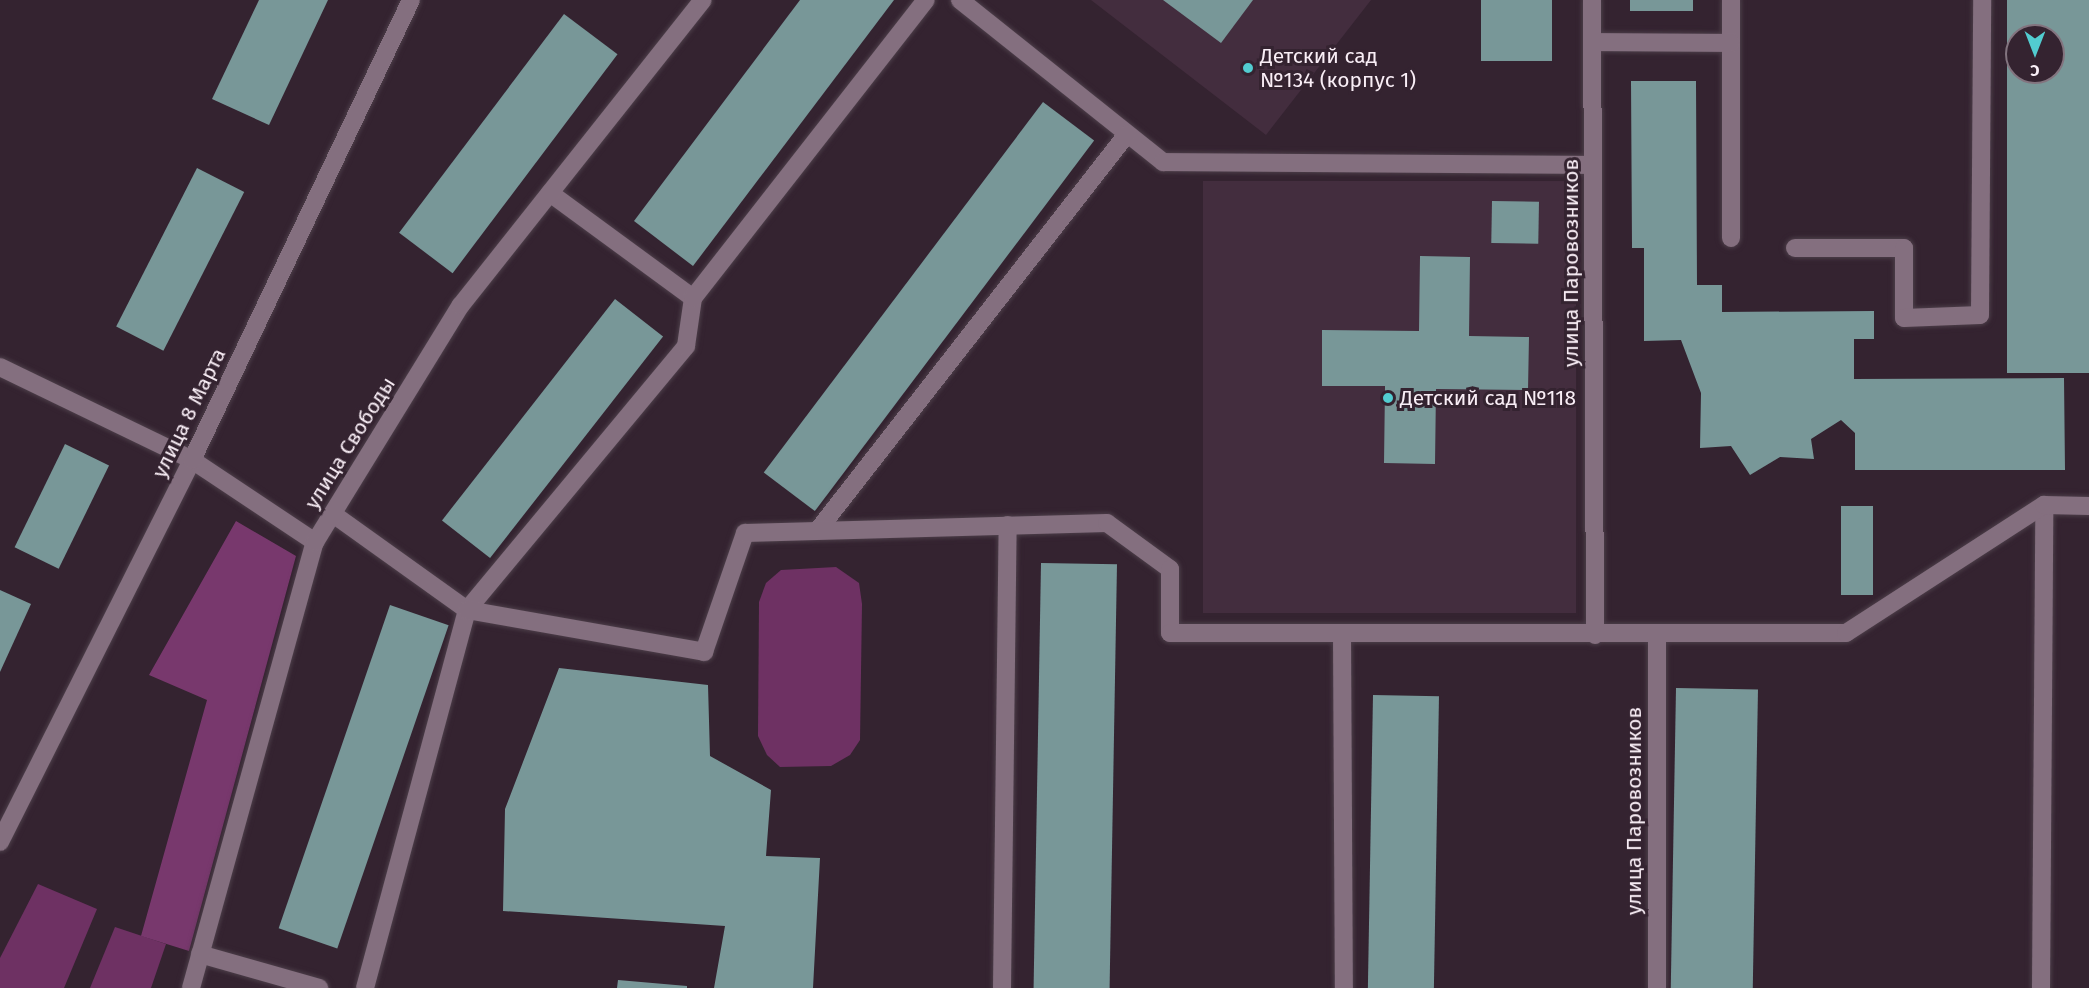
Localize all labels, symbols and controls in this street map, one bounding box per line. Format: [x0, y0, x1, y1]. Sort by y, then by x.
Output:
north arrow [2005, 24, 2065, 84]
place label: Детский сад №134 (корпус 1) [1260, 43, 1416, 93]
marker: Детский сад №134 (корпус 1) [1241, 61, 1255, 75]
text: С [2030, 61, 2040, 80]
street label: улица Паровозников [1558, 159, 1584, 367]
street label: улица 8 Марта [147, 344, 231, 482]
street label: улица Свободы [299, 372, 401, 514]
place label: Детский сад №118 [1400, 385, 1576, 411]
marker: Детский сад №118 [1381, 391, 1395, 405]
street label: улица Паровозников [1621, 707, 1647, 915]

